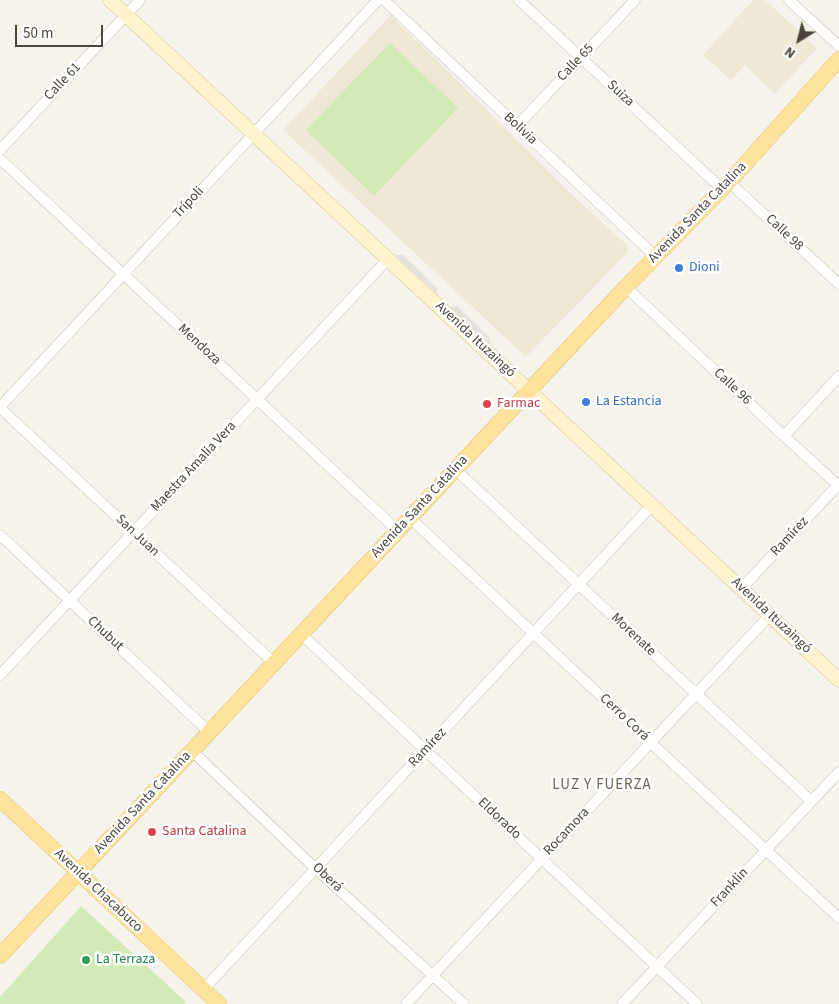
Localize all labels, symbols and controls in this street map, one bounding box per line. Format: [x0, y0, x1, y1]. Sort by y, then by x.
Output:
scale bar [18, 15, 105, 47]
north arrow [774, 15, 824, 65]
text: 50 m [23, 23, 53, 44]
street label: Calle 65 [554, 41, 598, 85]
text: N [781, 41, 800, 63]
street label: Calle 61 [41, 60, 85, 104]
street label: Suiza [603, 77, 637, 111]
street label: Bolivia [500, 109, 540, 149]
street label: Avenida Santa Catalina [645, 159, 751, 267]
street label: Trípoli [170, 184, 208, 222]
street label: Calle 98 [762, 211, 806, 255]
place label: Dioni [689, 260, 720, 276]
marker: Dioni [673, 262, 685, 274]
street label: Avenida Ituzaingó [431, 298, 519, 382]
street label: Mendoza [174, 321, 224, 369]
street label: Calle 96 [710, 365, 754, 409]
place label: La Estancia [596, 394, 662, 410]
place label: Farmac [497, 396, 540, 412]
marker: La Estancia [580, 396, 592, 408]
marker: Farmac [481, 398, 493, 410]
street label: Maestra Amalia Vera [148, 418, 240, 516]
street label: Avenida Santa Catalina [368, 452, 472, 562]
street label: San Juan [112, 511, 162, 561]
street label: Ramírez [768, 514, 812, 560]
street label: Avenida Ituzaingó [727, 574, 815, 658]
street label: Morenate [607, 610, 659, 660]
street label: Chubut [83, 613, 127, 655]
street label: Cerro Corá [596, 691, 652, 745]
street label: Ramírez [406, 725, 450, 771]
street label: Avenida Santa Catalina [91, 748, 195, 858]
district label: LUZ Y FUERZA [551, 777, 653, 795]
street label: Eldorado [474, 795, 524, 843]
street label: Rocamora [541, 805, 593, 859]
place label: Santa Catalina [162, 824, 247, 840]
marker: Santa Catalina [146, 826, 158, 838]
street label: Avenida Chacabuco [50, 846, 146, 936]
street label: Oberá [308, 860, 346, 896]
street label: Franklin [708, 865, 752, 911]
place label: La Terraza [96, 952, 155, 968]
marker: La Terraza [80, 954, 92, 966]

